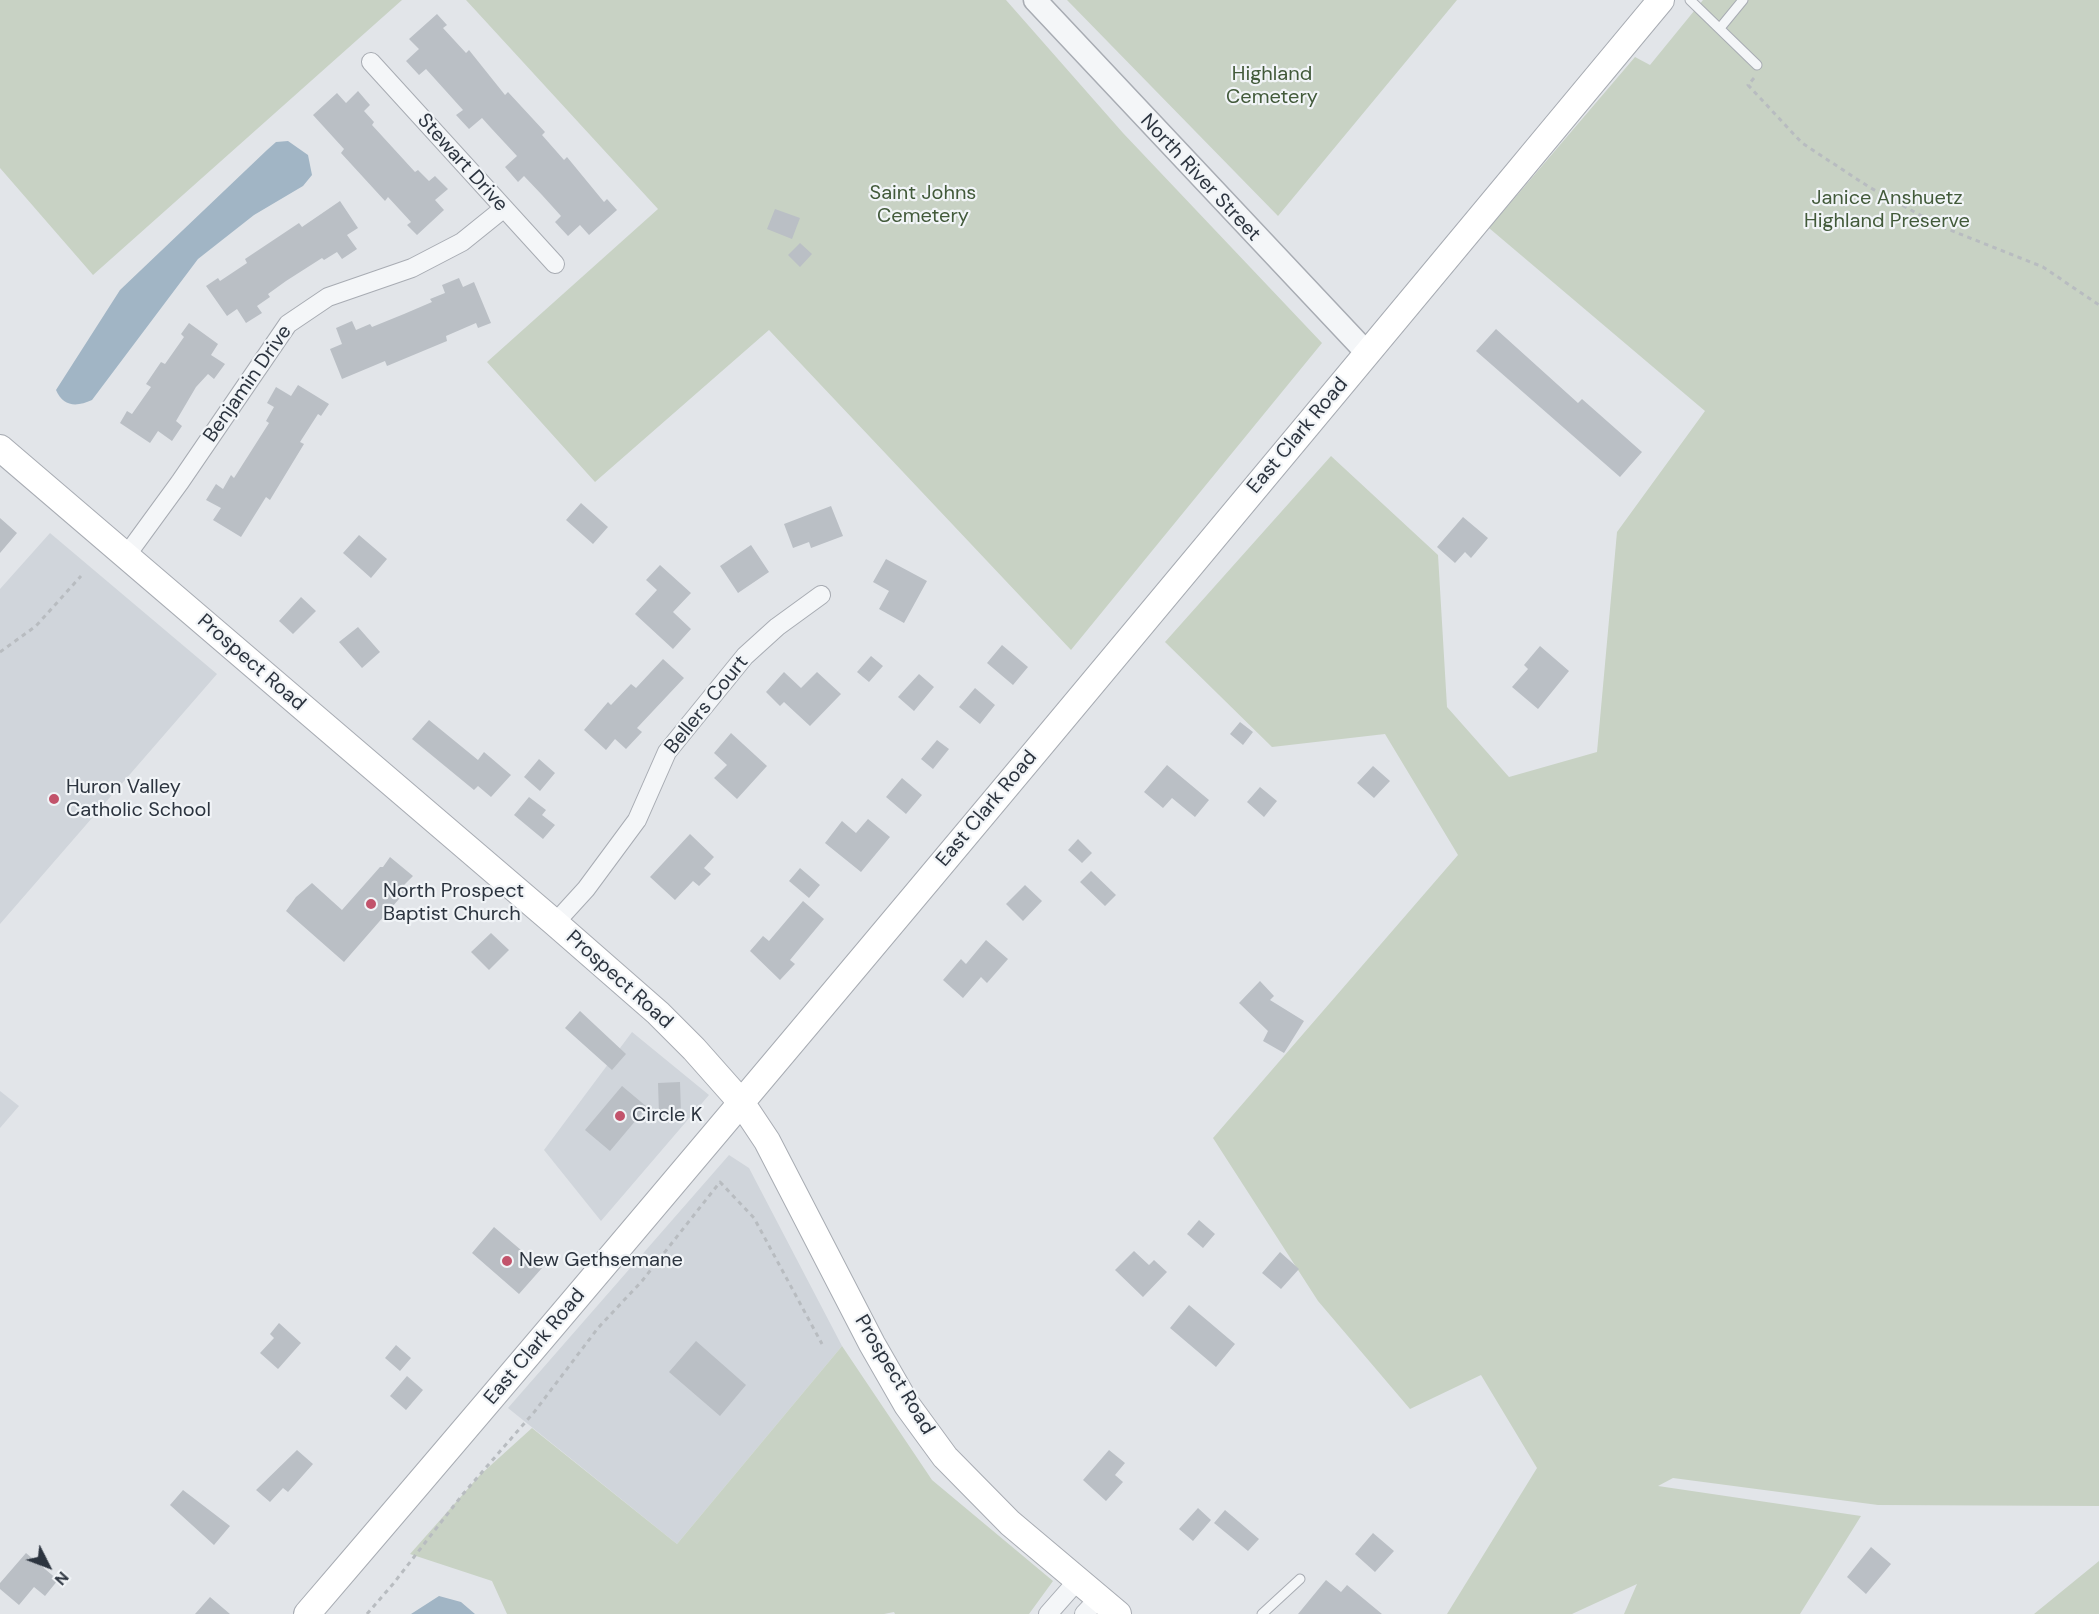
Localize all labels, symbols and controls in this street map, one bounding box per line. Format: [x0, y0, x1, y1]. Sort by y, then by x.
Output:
park label: Highland Cemetery [1226, 63, 1318, 110]
street label: Stewart Drive [412, 109, 512, 217]
street label: North River Street [1135, 109, 1265, 247]
park label: Saint Johns Cemetery [870, 182, 976, 229]
park label: Janice Anshuetz Highland Preserve [1804, 187, 1970, 234]
street label: Benjamin Drive [199, 321, 297, 447]
street label: East Clark Road [1243, 373, 1353, 499]
street label: Prospect Road [192, 610, 310, 716]
street label: Bellers Court [660, 651, 754, 759]
street label: East Clark Road [932, 746, 1042, 872]
place label: Huron Valley Catholic School [66, 776, 211, 823]
marker: Huron Valley Catholic School [47, 792, 61, 806]
place label: North Prospect Baptist Church [383, 880, 524, 927]
marker: North Prospect Baptist Church [364, 897, 378, 911]
street label: Prospect Road [561, 926, 677, 1034]
place label: Circle K [632, 1104, 702, 1128]
marker: Circle K [613, 1109, 627, 1123]
place label: New Gethsemane [519, 1249, 683, 1273]
marker: New Gethsemane [500, 1254, 514, 1268]
street label: East Clark Road [480, 1284, 590, 1410]
street label: Prospect Road [849, 1311, 939, 1439]
north arrow [18, 1536, 78, 1596]
text: N [50, 1567, 73, 1590]

